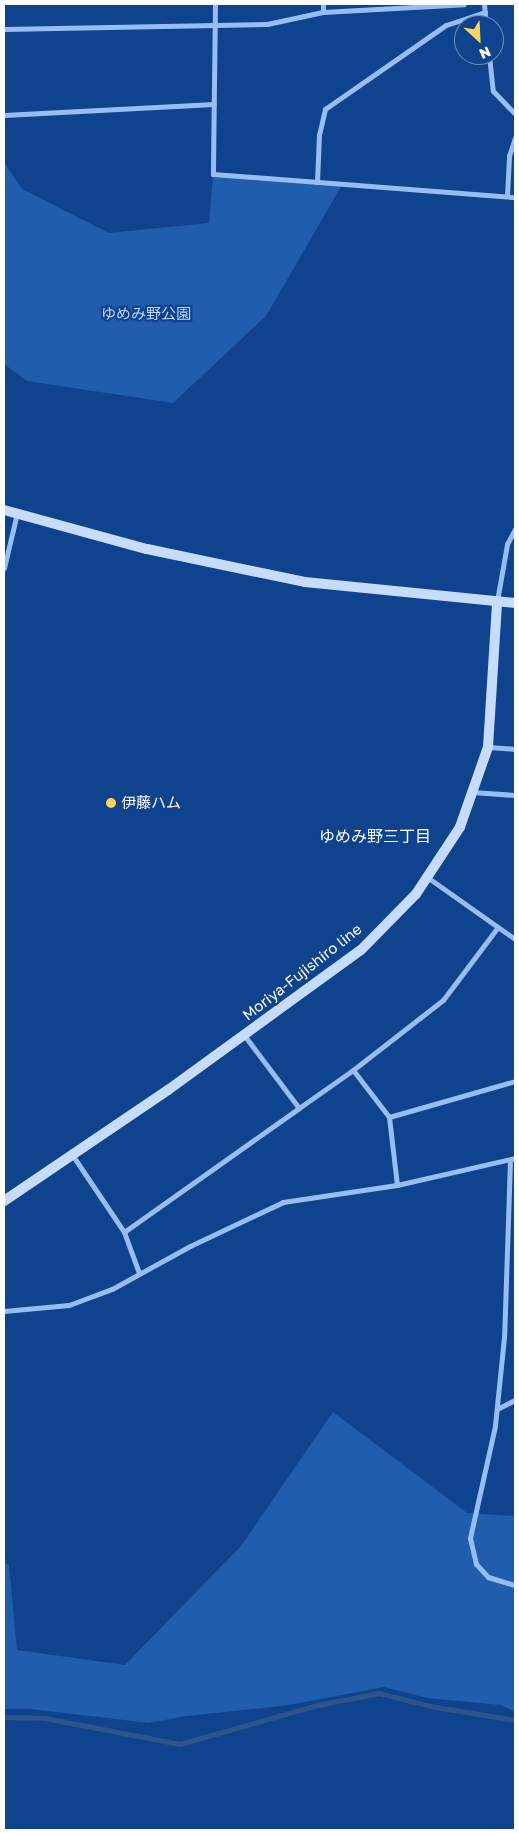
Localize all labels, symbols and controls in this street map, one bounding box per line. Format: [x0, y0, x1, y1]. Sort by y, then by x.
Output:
north arrow [454, 15, 504, 65]
text: N [477, 43, 494, 63]
park label: ゆめみ野公園 [101, 305, 191, 323]
place label: 伊藤ハム [121, 794, 181, 812]
marker: 伊藤ハム [105, 797, 117, 809]
district label: ゆめみ野三丁目 [319, 826, 431, 846]
street label: Moriya-Fujishiro line [239, 920, 365, 1024]

